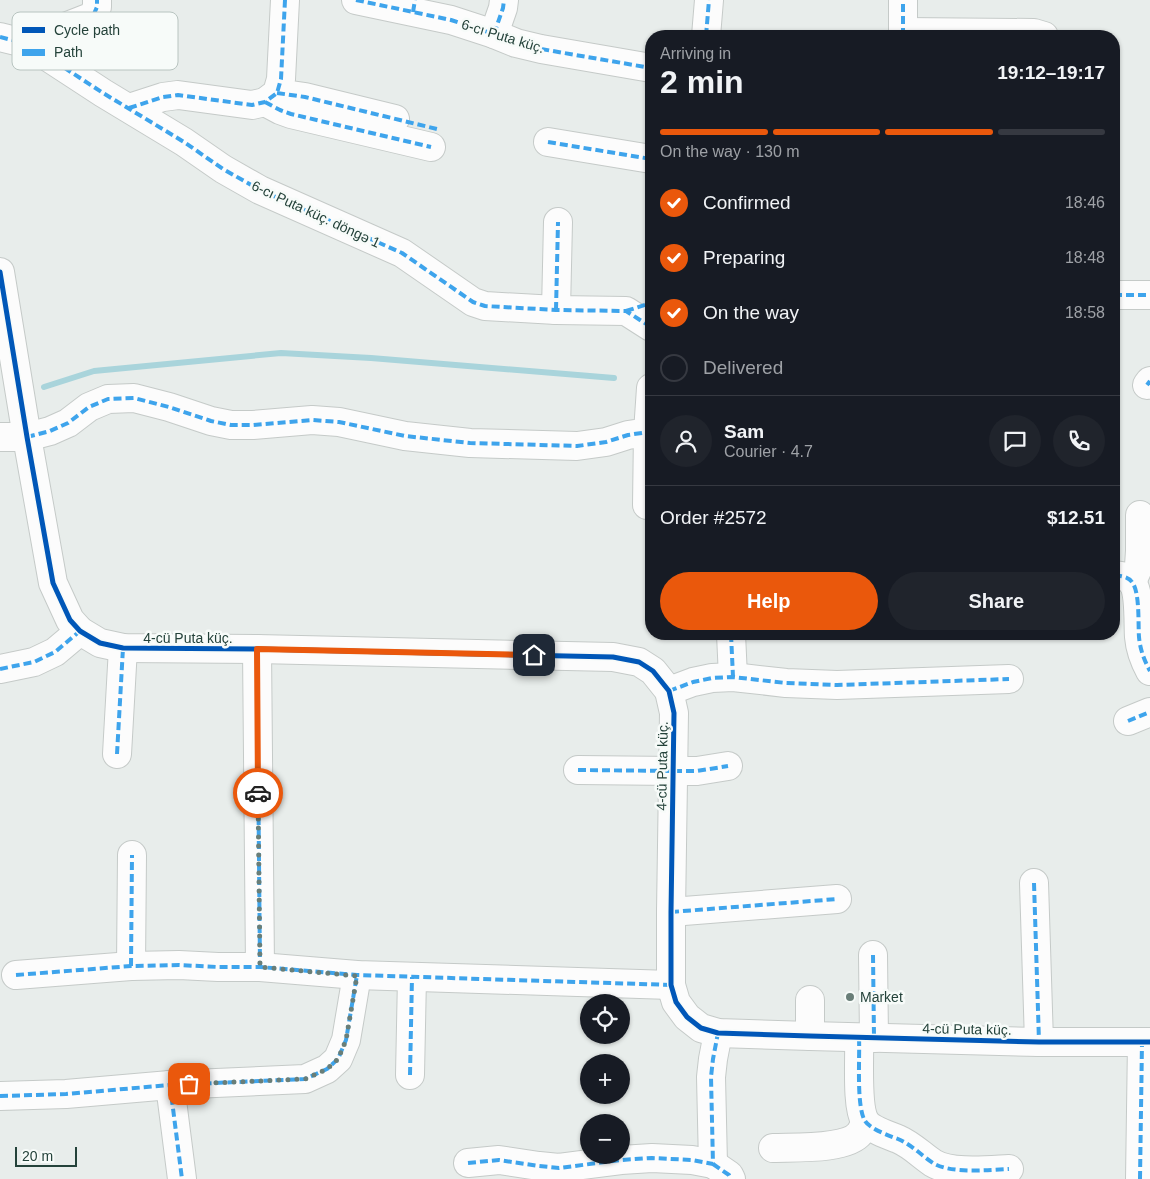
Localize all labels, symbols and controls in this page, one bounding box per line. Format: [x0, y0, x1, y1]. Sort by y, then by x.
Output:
legend [12, 12, 178, 70]
street label: 6-cı Puta küç. [460, 16, 546, 56]
text: Cycle path [54, 22, 120, 38]
text: Path [54, 44, 83, 60]
text: Arriving in [660, 45, 731, 62]
text: 19:12–19:17 [997, 62, 1105, 83]
text: 2 min [660, 64, 744, 100]
text: On the way · 130 m [660, 143, 800, 160]
street label: 6-cı Puta küç. döngə 1 [249, 177, 383, 251]
icon: check [660, 189, 688, 217]
text: Confirmed [703, 192, 791, 213]
text: 18:46 [1065, 194, 1105, 211]
icon: check [660, 244, 688, 272]
text: Preparing [703, 247, 785, 268]
text: 18:48 [1065, 249, 1105, 266]
icon: check [660, 299, 688, 327]
text: On the way [703, 302, 799, 323]
text: 18:58 [1065, 304, 1105, 321]
text: Delivered [703, 357, 783, 378]
button: person [660, 415, 712, 467]
button: chat [989, 415, 1041, 467]
button: phone [1053, 415, 1105, 467]
text: Sam [724, 421, 764, 442]
text: Courier · 4.7 [724, 443, 813, 460]
text: Order #2572 [660, 507, 767, 528]
text: $12.51 [1047, 507, 1105, 528]
button: Help [660, 572, 878, 630]
button: Share [888, 572, 1105, 630]
street label: 4-cü Puta küç. [143, 630, 233, 646]
pin [513, 634, 555, 676]
icon: home [520, 641, 548, 669]
street label: 4-cü Puta küç. [653, 721, 671, 811]
courier [233, 768, 283, 818]
icon: car [244, 779, 272, 807]
place label: Market [860, 989, 903, 1005]
marker: Market [844, 991, 856, 1003]
map controls [580, 994, 630, 1164]
button: locate [580, 994, 630, 1044]
street label: 4-cü Puta küç. [922, 1020, 1012, 1038]
button: + [580, 1054, 630, 1104]
pin [168, 1063, 210, 1105]
icon: bag [175, 1070, 203, 1098]
button: − [580, 1114, 630, 1164]
scale bar [15, 1144, 78, 1167]
text: 20 m [22, 1148, 53, 1164]

